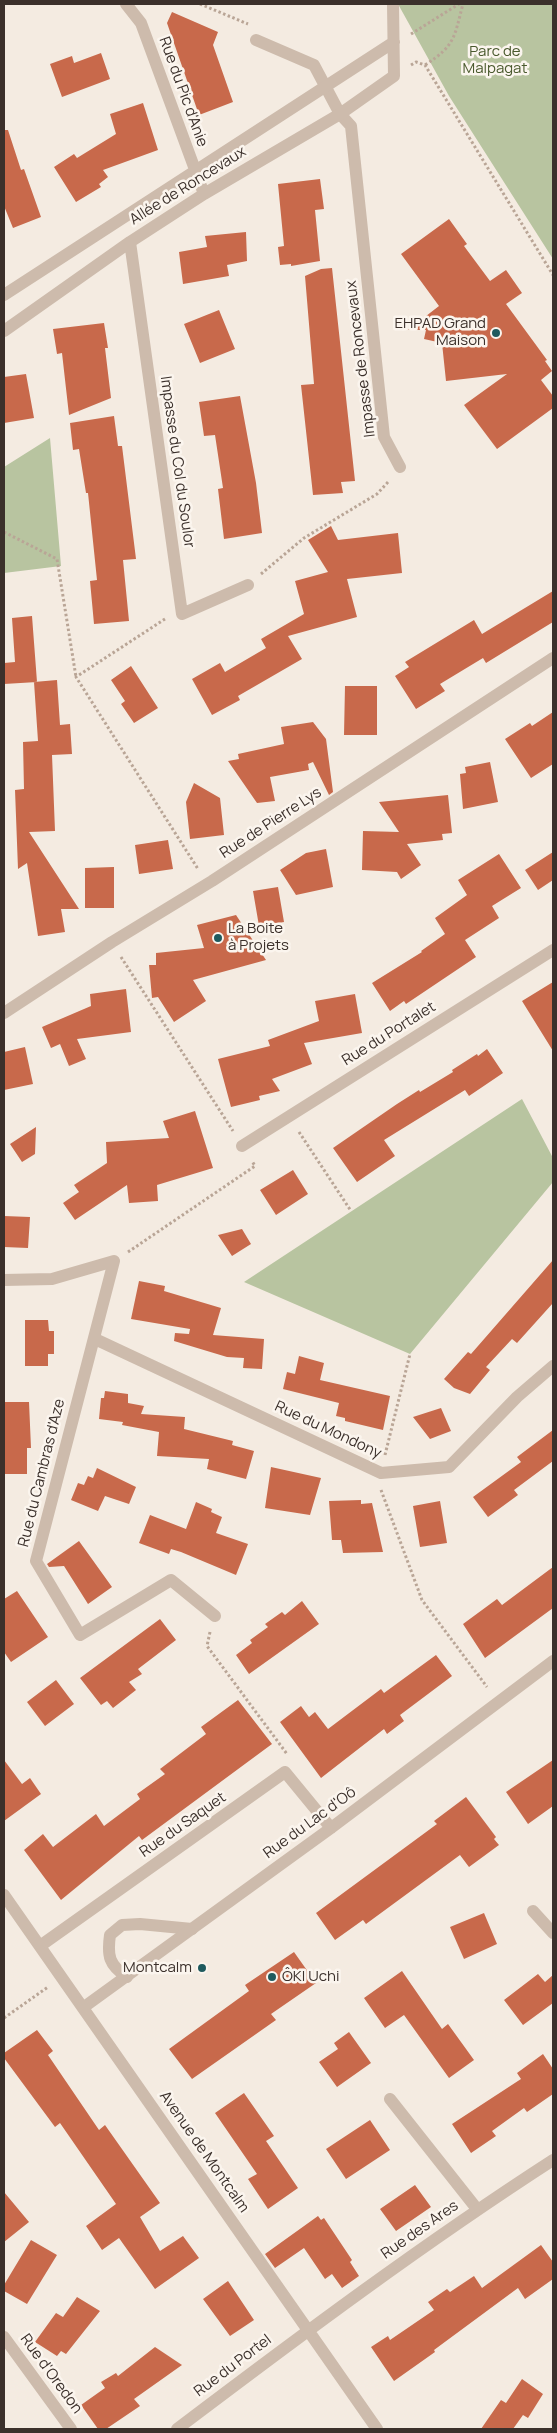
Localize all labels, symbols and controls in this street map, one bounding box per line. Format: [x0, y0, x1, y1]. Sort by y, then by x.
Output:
street label: Rue du Pic d'Anie [155, 35, 211, 149]
park label: Parc de Malpagat [463, 43, 527, 78]
street label: Allée de Roncevaux [127, 143, 249, 229]
street label: Impasse de Roncevaux [342, 280, 380, 438]
place label: EHPAD Grand Maison [395, 315, 486, 350]
marker: EHPAD Grand Maison [490, 327, 502, 339]
street label: Impasse du Col du Soulor [156, 375, 198, 549]
street label: Rue de Pierre Lys [217, 784, 325, 862]
place label: La Boite à Projets [228, 920, 289, 955]
marker: La Boite à Projets [212, 932, 224, 944]
street label: Rue du Portalet [339, 998, 439, 1070]
street label: Rue du Cambras d'Aze [15, 1397, 69, 1549]
street label: Rue du Mondony [272, 1397, 384, 1463]
street label: Rue du Lac d'Oô [260, 1783, 360, 1863]
street label: Rue du Saquet [136, 1789, 230, 1861]
place label: Montcalm [123, 1959, 192, 1977]
marker: Montcalm [196, 1962, 208, 1974]
place label: ÔKI Uchi [282, 1968, 340, 1986]
marker: ÔKI Uchi [266, 1971, 278, 1983]
street label: Avenue de Montcalm [155, 2088, 253, 2216]
street label: Rue des Ares [378, 2197, 462, 2263]
street label: Rue d'Oredon [16, 2331, 86, 2417]
street label: Rue du Portel [191, 2331, 275, 2401]

